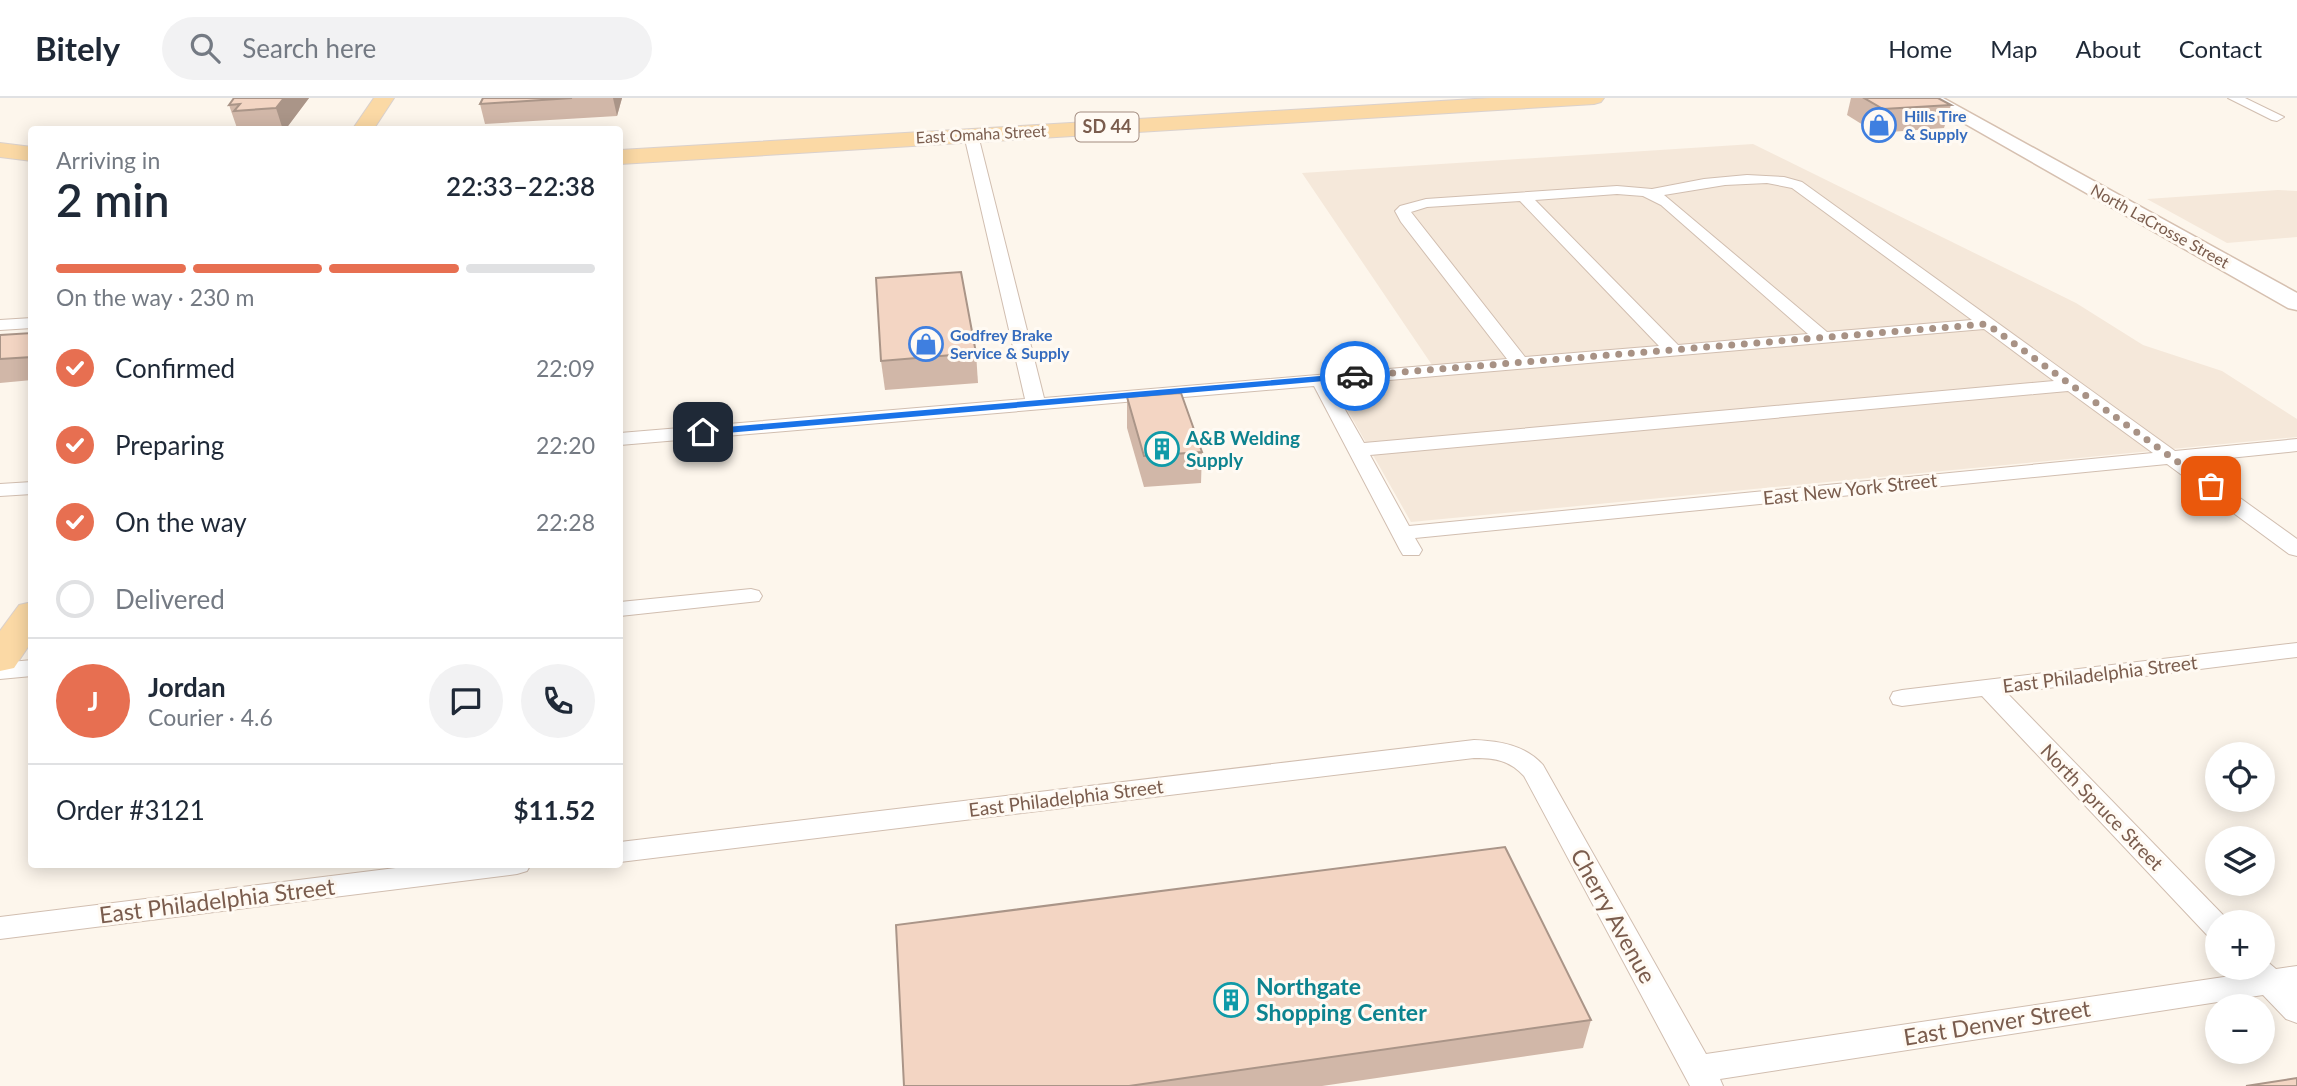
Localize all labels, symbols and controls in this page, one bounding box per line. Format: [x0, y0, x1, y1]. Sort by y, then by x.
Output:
search box [162, 17, 652, 80]
text: Bitely [35, 28, 120, 68]
icon: search [186, 29, 224, 67]
text: Search here [242, 32, 376, 64]
text: Home [1888, 34, 1952, 63]
text: Map [1990, 34, 2038, 63]
text: About [2076, 34, 2141, 63]
text: Contact [2179, 34, 2262, 63]
shop icon: Hills Tire & Supply [1860, 106, 1898, 144]
place label: Hills Tire & Supply [1904, 106, 1968, 143]
road number: SD 44 [1076, 113, 1138, 142]
street label: East Omaha Street [915, 121, 1047, 146]
text: Arriving in [56, 146, 160, 174]
text: 22:33–22:38 [446, 170, 595, 202]
text: 2 min [56, 172, 170, 227]
street label: North LaCrosse Street [2088, 180, 2233, 272]
text: On the way · 230 m [56, 283, 255, 311]
shop icon: Godfrey Brake Service & Supply [907, 325, 945, 363]
place label: Godfrey Brake Service & Supply [950, 325, 1070, 362]
courier [1320, 341, 1390, 411]
icon: check [56, 349, 94, 387]
text: Confirmed [115, 352, 235, 384]
text: 22:09 [536, 354, 595, 382]
icon: car [1336, 357, 1374, 395]
pin [673, 402, 733, 462]
icon: home [684, 413, 722, 451]
icon: check [56, 426, 94, 464]
place label: A&B Welding Supply [1185, 426, 1300, 471]
text: Preparing [115, 429, 224, 461]
building icon: A&B Welding Supply [1143, 430, 1181, 468]
text: 22:20 [536, 431, 595, 459]
pin [2181, 456, 2241, 516]
icon: bag [2192, 467, 2230, 505]
street label: East New York Street [1762, 468, 1938, 509]
icon: check [56, 503, 94, 541]
text: On the way [115, 506, 247, 538]
text: 22:28 [536, 508, 595, 536]
text: Delivered [115, 583, 225, 615]
street label: East Philadelphia Street [2001, 650, 2199, 697]
button: chat [429, 664, 503, 738]
button: phone [521, 664, 595, 738]
text: Jordan [148, 671, 226, 703]
text: J [87, 685, 99, 717]
text: Courier · 4.6 [148, 703, 273, 731]
street label: North Spruce Street [2036, 739, 2169, 875]
map controls [2205, 742, 2275, 1064]
button: locate [2205, 742, 2275, 812]
street label: East Philadelphia Street [967, 774, 1165, 821]
text: Order #3121 [56, 794, 205, 826]
text: $11.52 [513, 794, 595, 826]
button: layers [2205, 826, 2275, 896]
street label: Cherry Avenue [1565, 843, 1662, 988]
street label: East Philadelphia Street [97, 872, 337, 928]
button: + [2205, 910, 2275, 980]
place label: Northgate Shopping Center [1256, 972, 1427, 1026]
building icon: Northgate Shopping Center [1212, 981, 1250, 1019]
street label: East Denver Street [1901, 993, 2093, 1051]
button: − [2205, 994, 2275, 1064]

